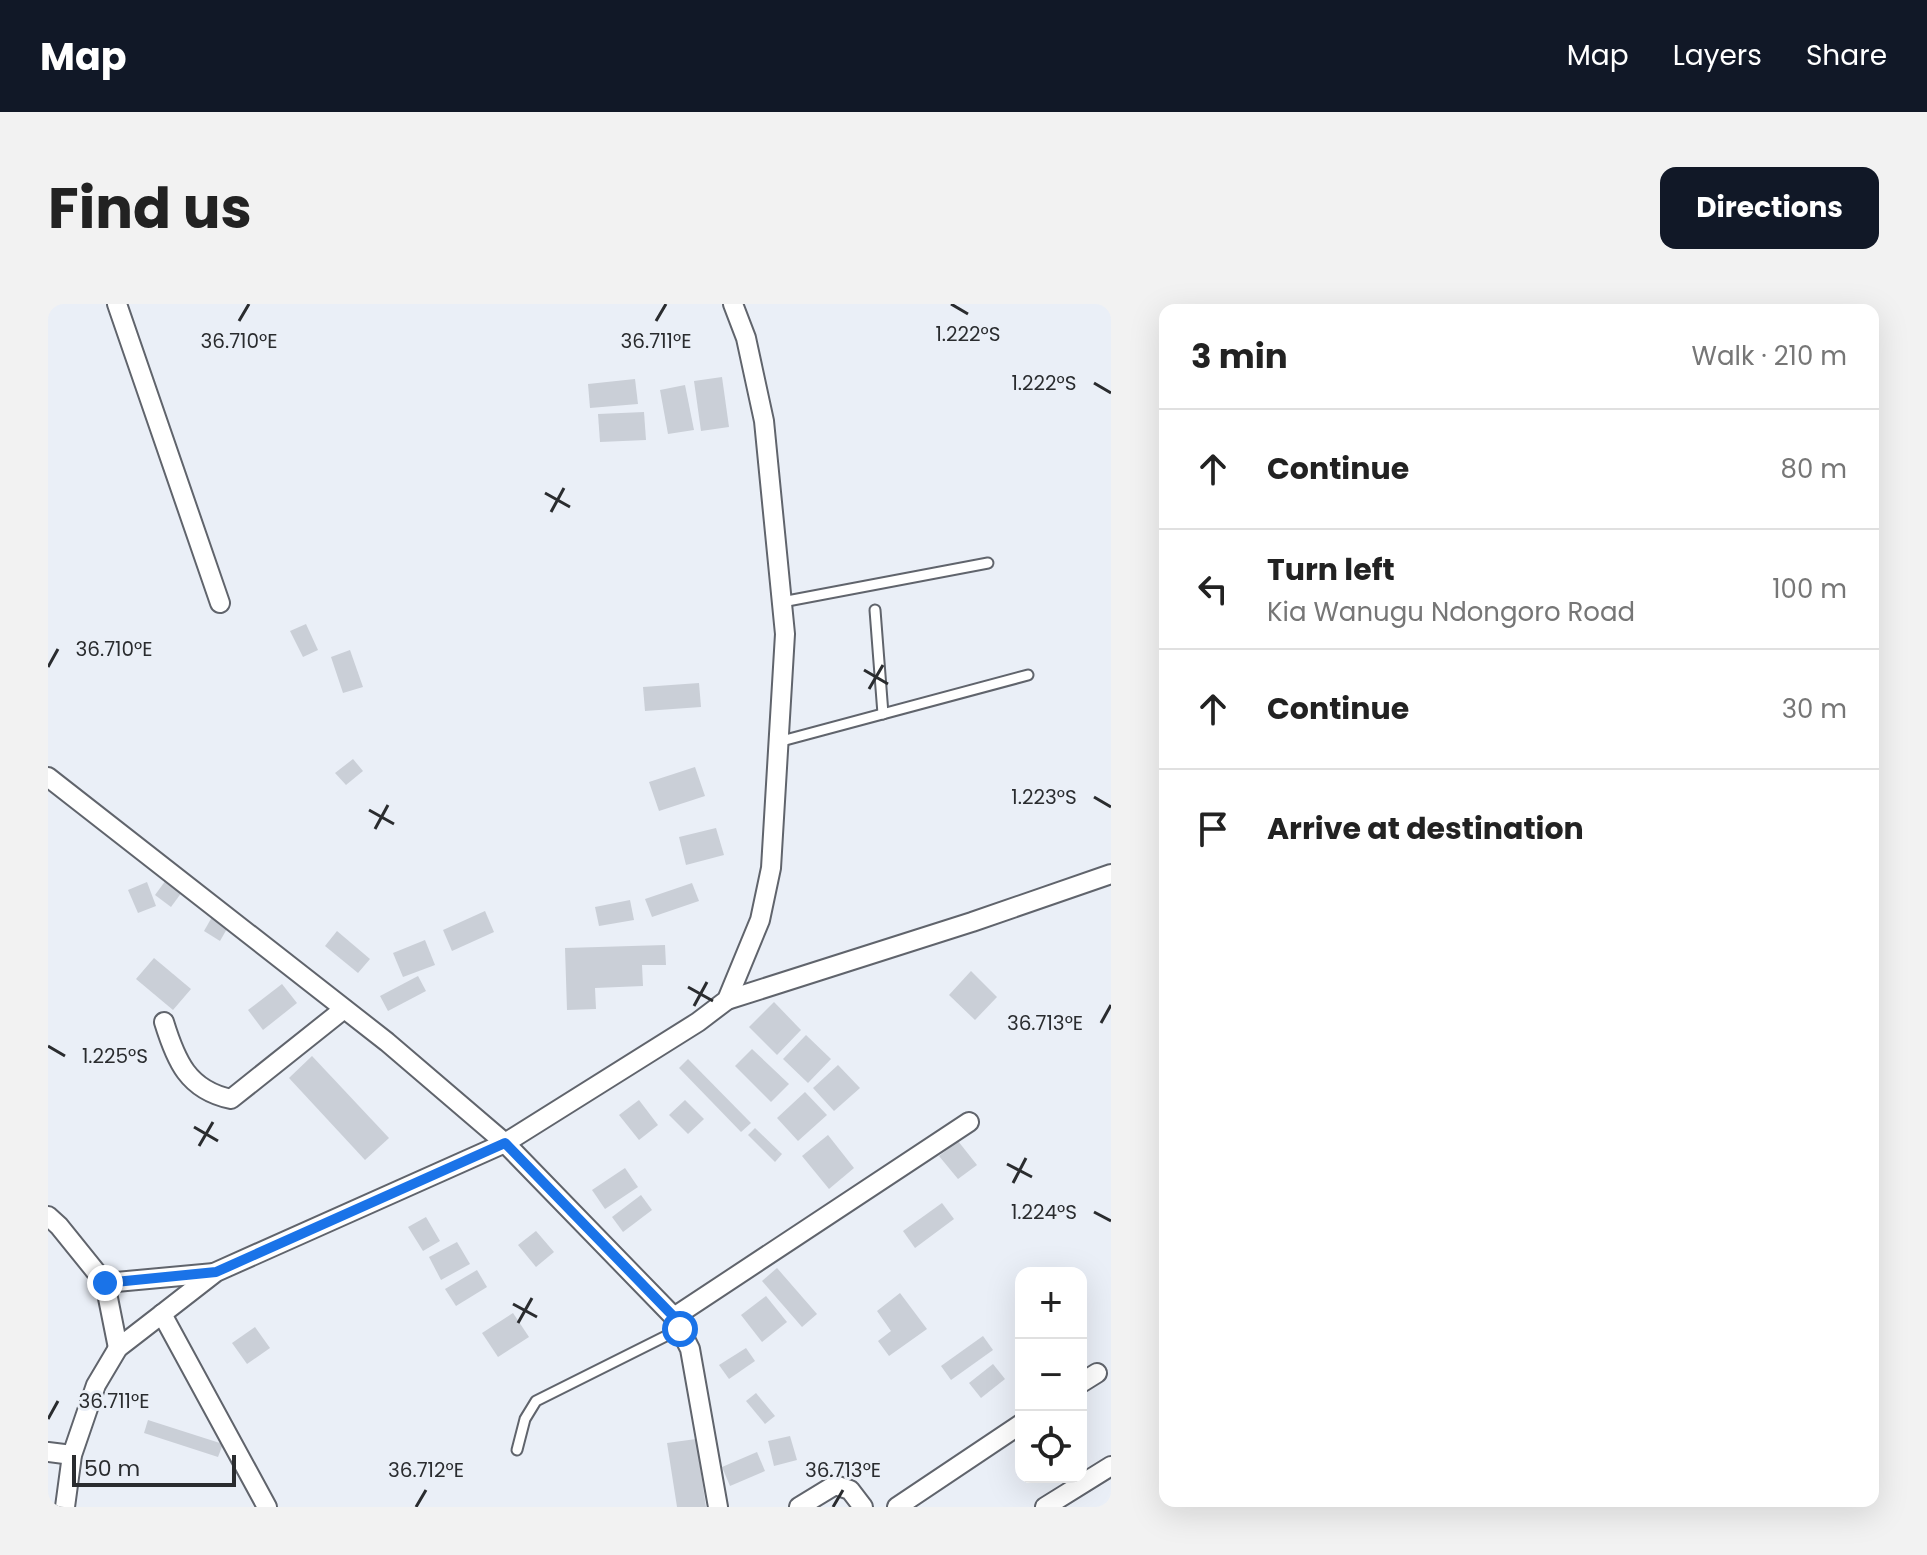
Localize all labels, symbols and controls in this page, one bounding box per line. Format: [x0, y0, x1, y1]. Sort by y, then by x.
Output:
text: Map [40, 30, 127, 83]
text: Map [1567, 36, 1629, 75]
text: Layers [1673, 36, 1762, 75]
text: Share [1806, 36, 1887, 75]
button: Directions [1660, 167, 1879, 249]
text: Find us [48, 169, 252, 248]
text: 1.222°S [935, 320, 1001, 348]
text: 36.710°E [200, 327, 278, 355]
text: 36.711°E [621, 327, 691, 355]
text: 3 min [1191, 332, 1288, 380]
text: Walk · 210 m [1692, 338, 1847, 374]
text: 1.222°S [1011, 369, 1077, 397]
icon: ahead [1191, 447, 1235, 491]
text: Continue [1267, 447, 1409, 490]
text: 80 m [1781, 451, 1847, 487]
text: Turn left [1267, 548, 1395, 591]
icon: left [1191, 567, 1235, 611]
text: 100 m [1772, 571, 1847, 607]
text: Kia Wanugu Ndongoro Road [1267, 594, 1635, 630]
text: 36.710°E [75, 635, 153, 663]
icon: ahead [1191, 687, 1235, 731]
text: Continue [1267, 687, 1409, 730]
text: 30 m [1782, 691, 1847, 727]
text: 1.223°S [1011, 783, 1077, 811]
icon: arrive [1191, 807, 1235, 851]
text: Arrive at destination [1267, 807, 1584, 850]
text: 36.713°E [1007, 1009, 1083, 1037]
text: 1.225°S [82, 1042, 148, 1070]
text: 1.224°S [1011, 1198, 1077, 1226]
route end [87, 1265, 123, 1301]
map controls [1015, 1267, 1087, 1483]
button: + [1015, 1267, 1087, 1339]
route start [662, 1311, 698, 1347]
button: − [1015, 1339, 1087, 1411]
text: 36.711°E [79, 1387, 149, 1415]
button: locate [1015, 1411, 1087, 1483]
scale bar [72, 1451, 236, 1487]
text: 50 m [84, 1453, 140, 1484]
text: 36.712°E [388, 1456, 464, 1484]
text: 36.713°E [805, 1456, 881, 1484]

